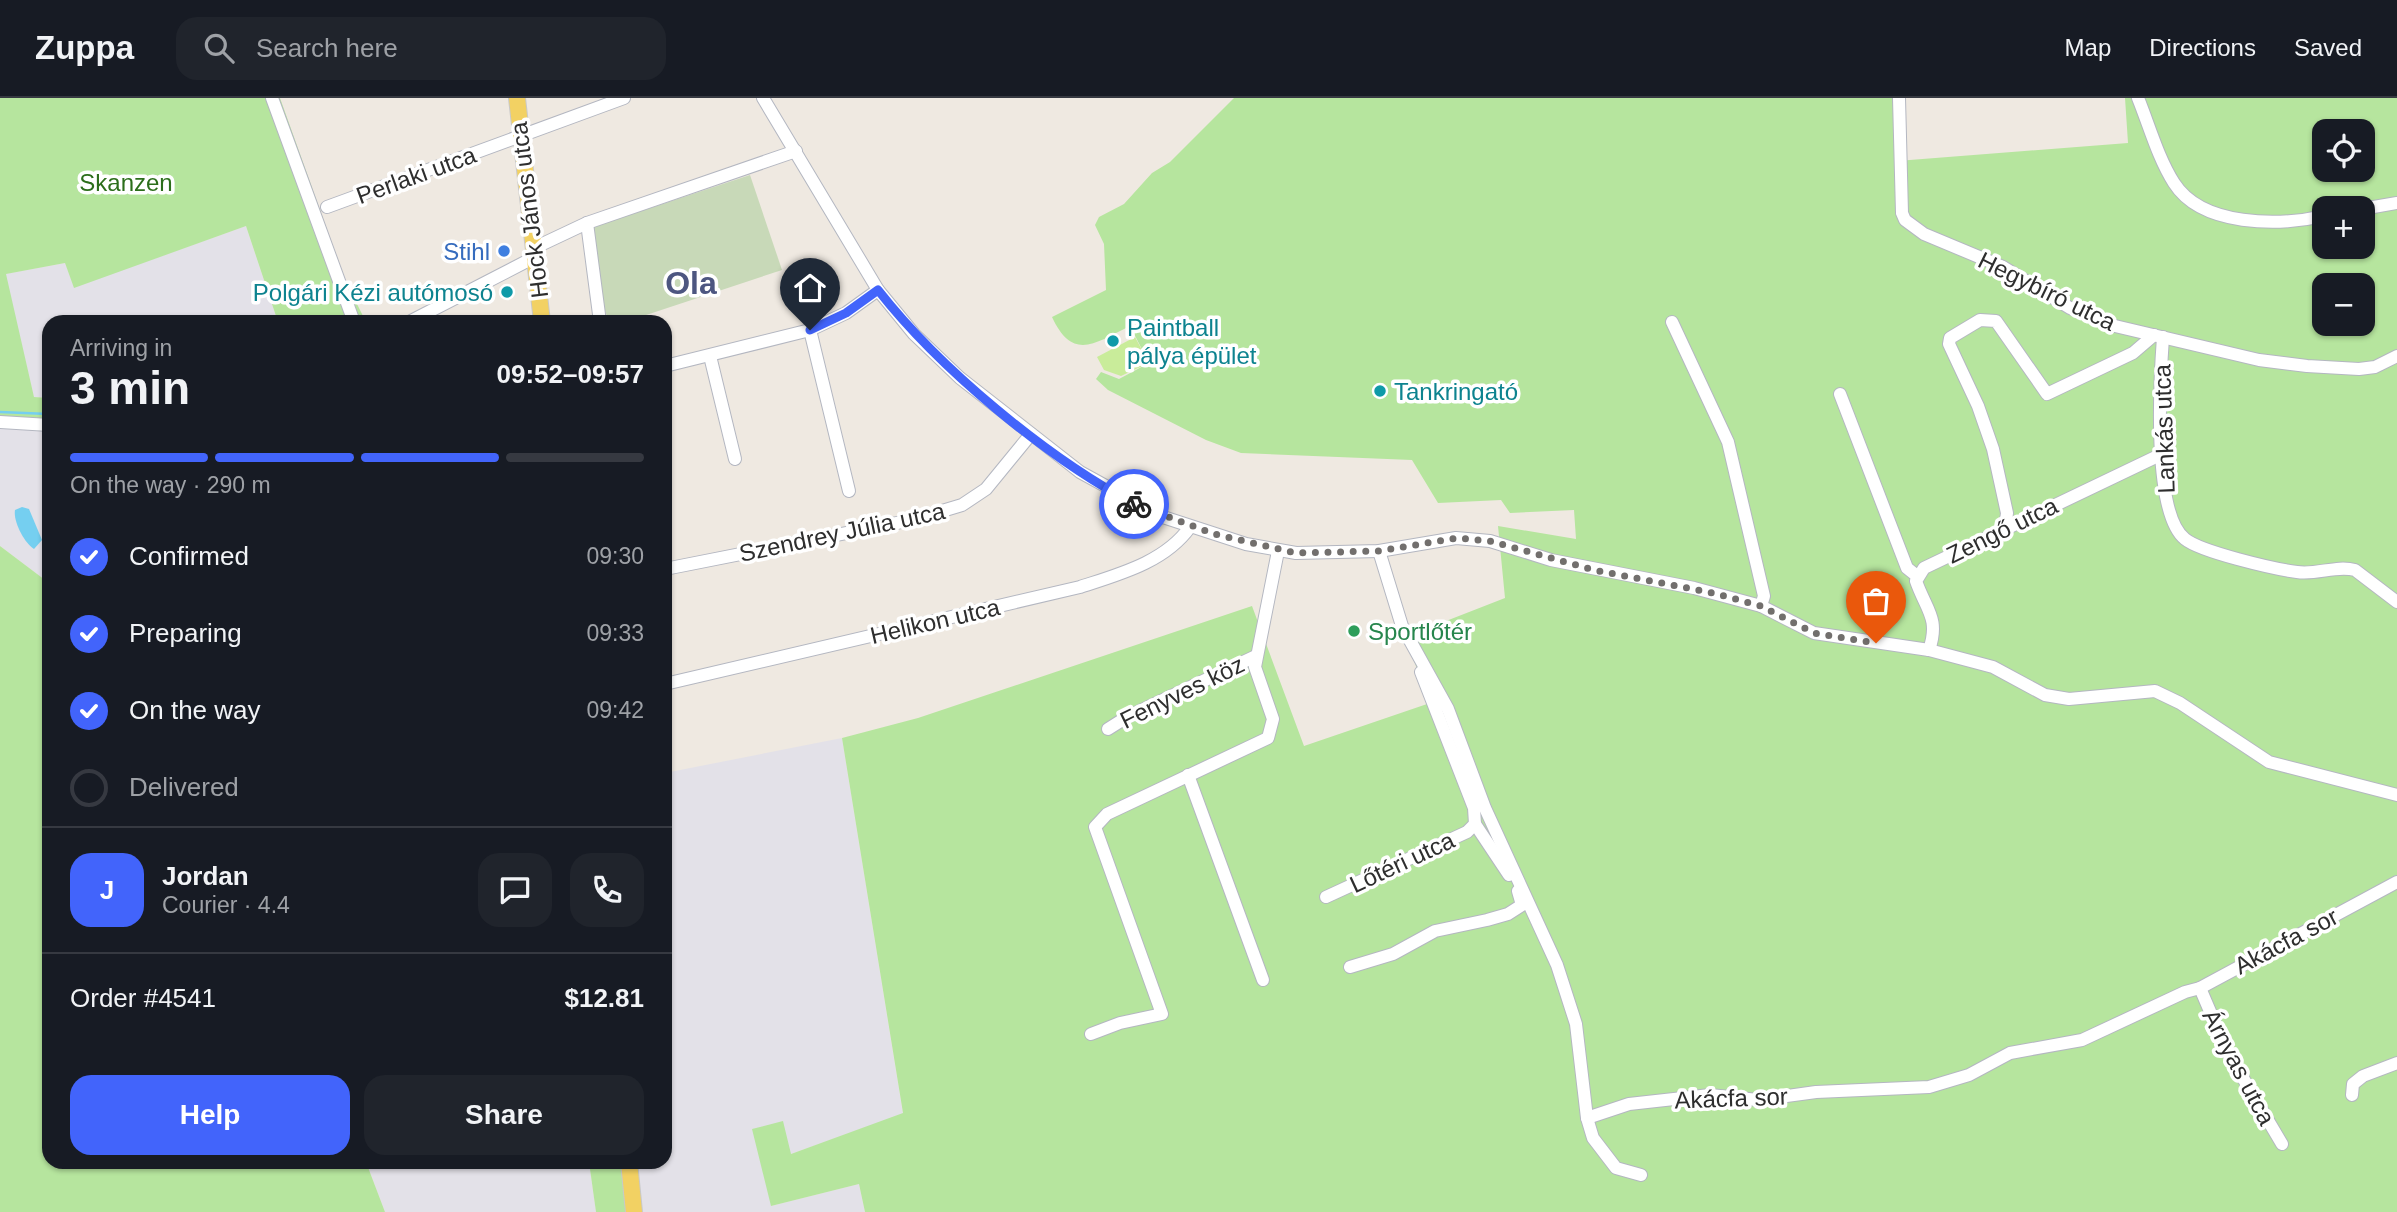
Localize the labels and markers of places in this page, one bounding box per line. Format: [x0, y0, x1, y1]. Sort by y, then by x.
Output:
place label: Stihl [443, 238, 490, 265]
marker: Stihl [496, 243, 512, 259]
pin [780, 258, 840, 330]
place label: Polgári Kézi autómosó [253, 279, 493, 306]
marker: Polgári Kézi autómosó [499, 284, 515, 300]
place label: Paintball pálya épület [1127, 314, 1257, 369]
marker: Paintball pálya épület [1105, 333, 1121, 349]
place label: Tankringató [1394, 378, 1518, 405]
marker: Tankringató [1372, 383, 1388, 399]
pin [1846, 571, 1906, 643]
place label: Sportlőtér [1368, 618, 1472, 645]
marker: Sportlőtér [1346, 623, 1362, 639]

